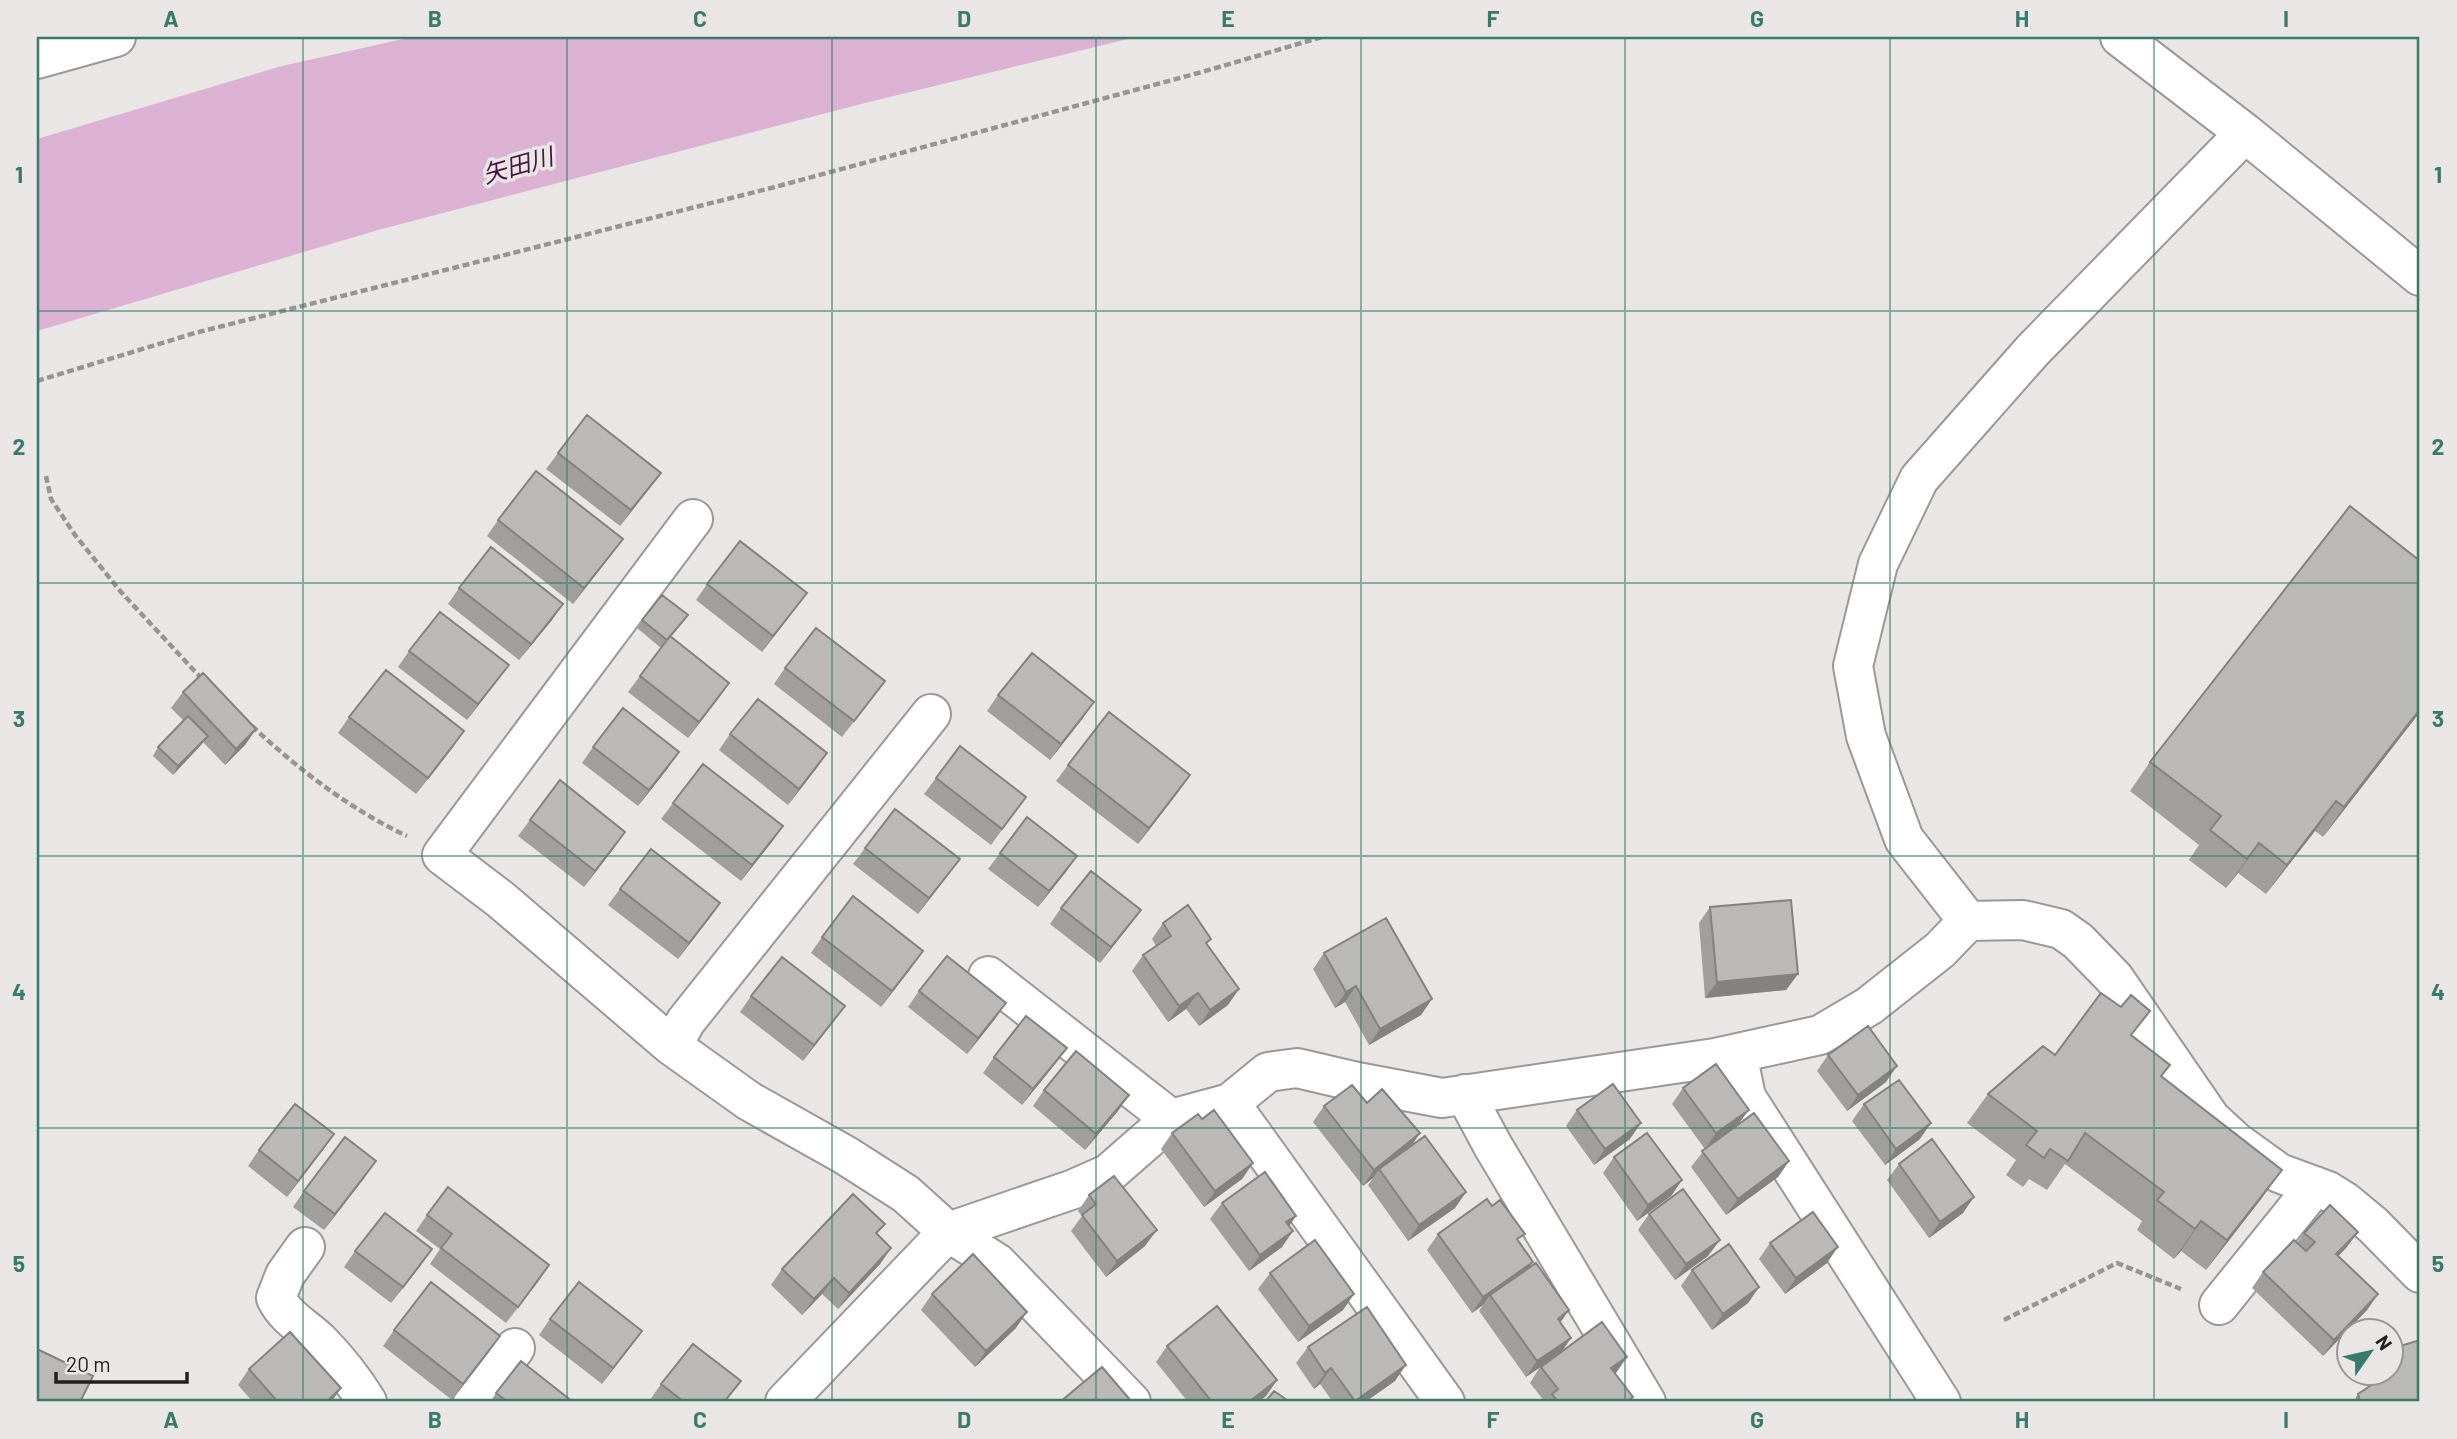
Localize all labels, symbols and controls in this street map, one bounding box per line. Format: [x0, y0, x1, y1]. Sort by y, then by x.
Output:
text: A [163, 4, 179, 32]
text: B [428, 4, 442, 32]
text: C [693, 4, 707, 32]
text: D [957, 4, 971, 32]
text: E [1221, 4, 1235, 32]
text: F [1487, 4, 1500, 32]
text: G [1750, 4, 1764, 32]
text: H [2015, 4, 2029, 32]
text: I [2283, 4, 2289, 32]
water label: 矢田川 [479, 140, 559, 188]
text: 1 [15, 160, 23, 188]
text: 1 [2434, 160, 2442, 188]
text: 2 [13, 432, 25, 460]
text: 2 [2432, 432, 2444, 460]
text: 3 [13, 704, 25, 732]
text: 3 [2432, 704, 2444, 732]
text: 4 [12, 977, 26, 1005]
text: 4 [2431, 977, 2445, 1005]
text: 5 [13, 1249, 25, 1277]
text: 5 [2432, 1249, 2444, 1277]
north arrow [2334, 1316, 2404, 1386]
text: N [2371, 1331, 2398, 1354]
scale bar [56, 1341, 187, 1385]
text: 20 m [66, 1351, 111, 1376]
text: A [163, 1405, 179, 1433]
text: B [428, 1405, 442, 1433]
text: C [693, 1405, 707, 1433]
text: D [957, 1405, 971, 1433]
text: E [1221, 1405, 1235, 1433]
text: F [1487, 1405, 1500, 1433]
text: G [1750, 1405, 1764, 1433]
text: H [2015, 1405, 2029, 1433]
text: I [2283, 1405, 2289, 1433]

